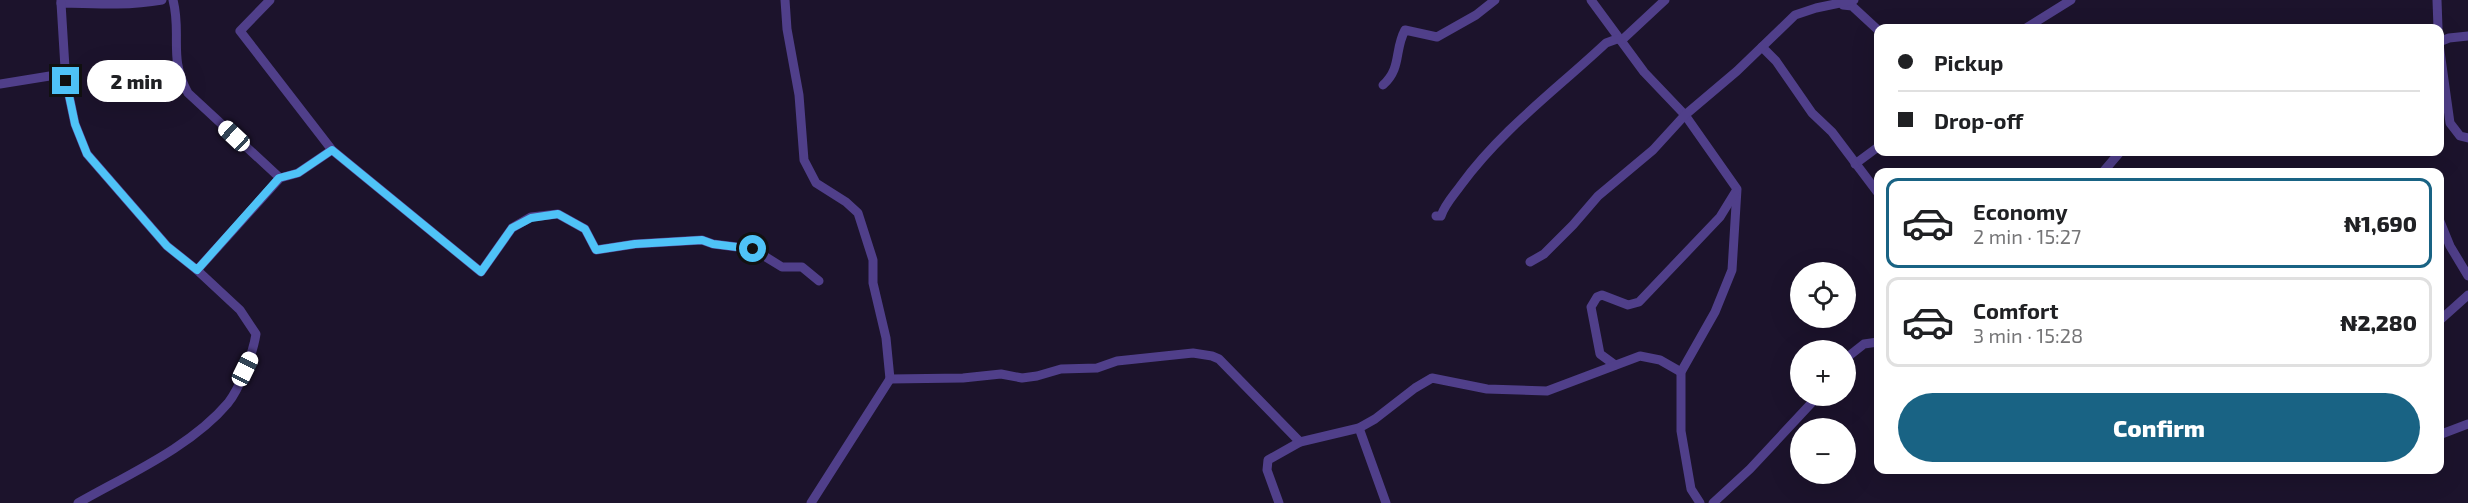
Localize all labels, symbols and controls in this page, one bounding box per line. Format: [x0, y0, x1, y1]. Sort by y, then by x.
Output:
text: Pickup [1934, 49, 2003, 75]
callout: 2 min [87, 60, 186, 102]
route end [52, 67, 79, 94]
text: 2 min [111, 69, 162, 93]
text: Drop-off [1934, 107, 2023, 133]
car [215, 117, 253, 155]
icon: car [1901, 196, 1955, 250]
text: Economy [1973, 198, 2068, 224]
text: ₦1,690 [2344, 210, 2417, 236]
text: 2 min · 15:27 [1973, 224, 2081, 248]
route start [739, 235, 766, 262]
map controls [1790, 262, 1856, 484]
button: locate [1790, 262, 1856, 328]
icon: car [1901, 295, 1955, 349]
text: Comfort [1973, 297, 2058, 323]
text: ₦2,280 [2340, 309, 2417, 335]
text: 3 min · 15:28 [1973, 323, 2083, 347]
button: + [1790, 340, 1856, 406]
car [229, 349, 261, 389]
button: Confirm [1898, 393, 2420, 462]
button: − [1790, 418, 1856, 484]

